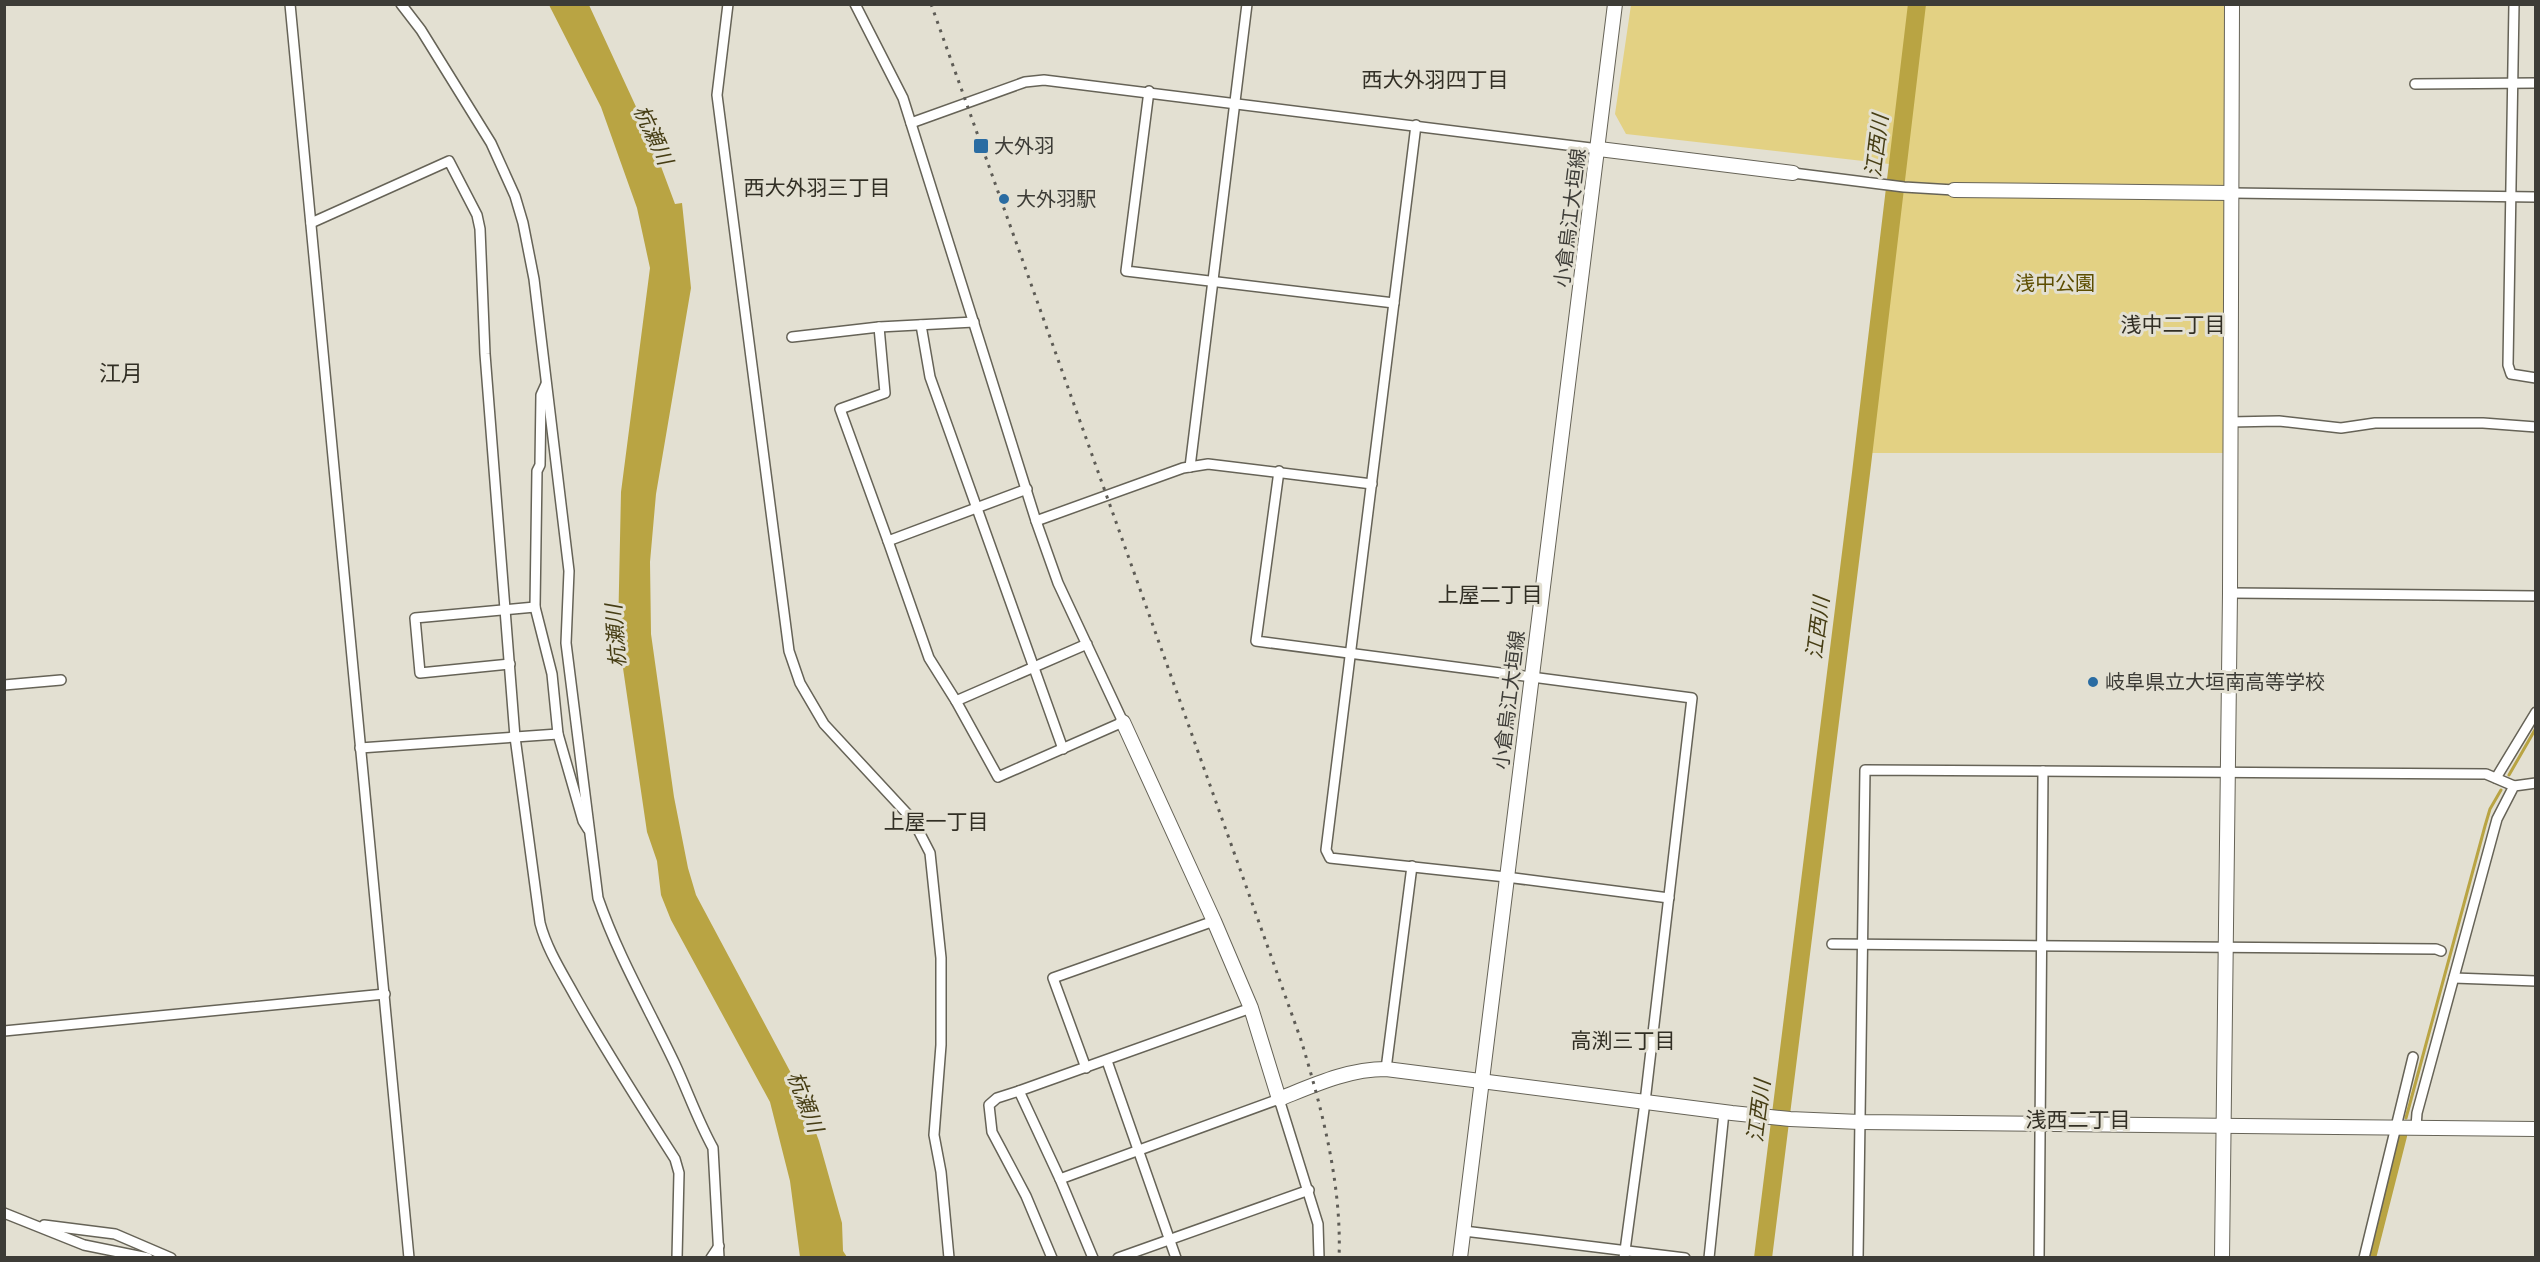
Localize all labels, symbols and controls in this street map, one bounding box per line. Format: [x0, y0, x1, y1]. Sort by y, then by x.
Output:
district label: 西大外羽四丁目 [1362, 67, 1509, 93]
water label: 杭瀬川 [628, 101, 679, 171]
water label: 江西川 [1860, 111, 1894, 179]
place label: 大外羽 [994, 134, 1054, 158]
marker: 大外羽 [972, 137, 990, 155]
street label: 小倉烏江大垣線 [1550, 147, 1590, 289]
district label: 西大外羽三丁目 [744, 175, 891, 201]
place label: 大外羽駅 [1016, 187, 1096, 211]
marker: 大外羽駅 [997, 192, 1011, 206]
park label: 浅中公園 [2015, 271, 2095, 295]
district label: 浅中二丁目 [2121, 312, 2226, 338]
district label: 江月 [99, 360, 143, 387]
district label: 上屋二丁目 [1438, 582, 1543, 608]
water label: 江西川 [1801, 593, 1835, 661]
water label: 杭瀬川 [601, 602, 631, 668]
street label: 小倉烏江大垣線 [1489, 629, 1529, 771]
place label: 岐阜県立大垣南高等学校 [2105, 670, 2325, 694]
marker: 岐阜県立大垣南高等学校 [2086, 675, 2100, 689]
district label: 上屋一丁目 [884, 809, 989, 835]
district label: 高渕三丁目 [1571, 1028, 1676, 1054]
water label: 杭瀬川 [782, 1068, 829, 1138]
water label: 江西川 [1742, 1076, 1776, 1144]
district label: 浅西二丁目 [2026, 1107, 2131, 1133]

